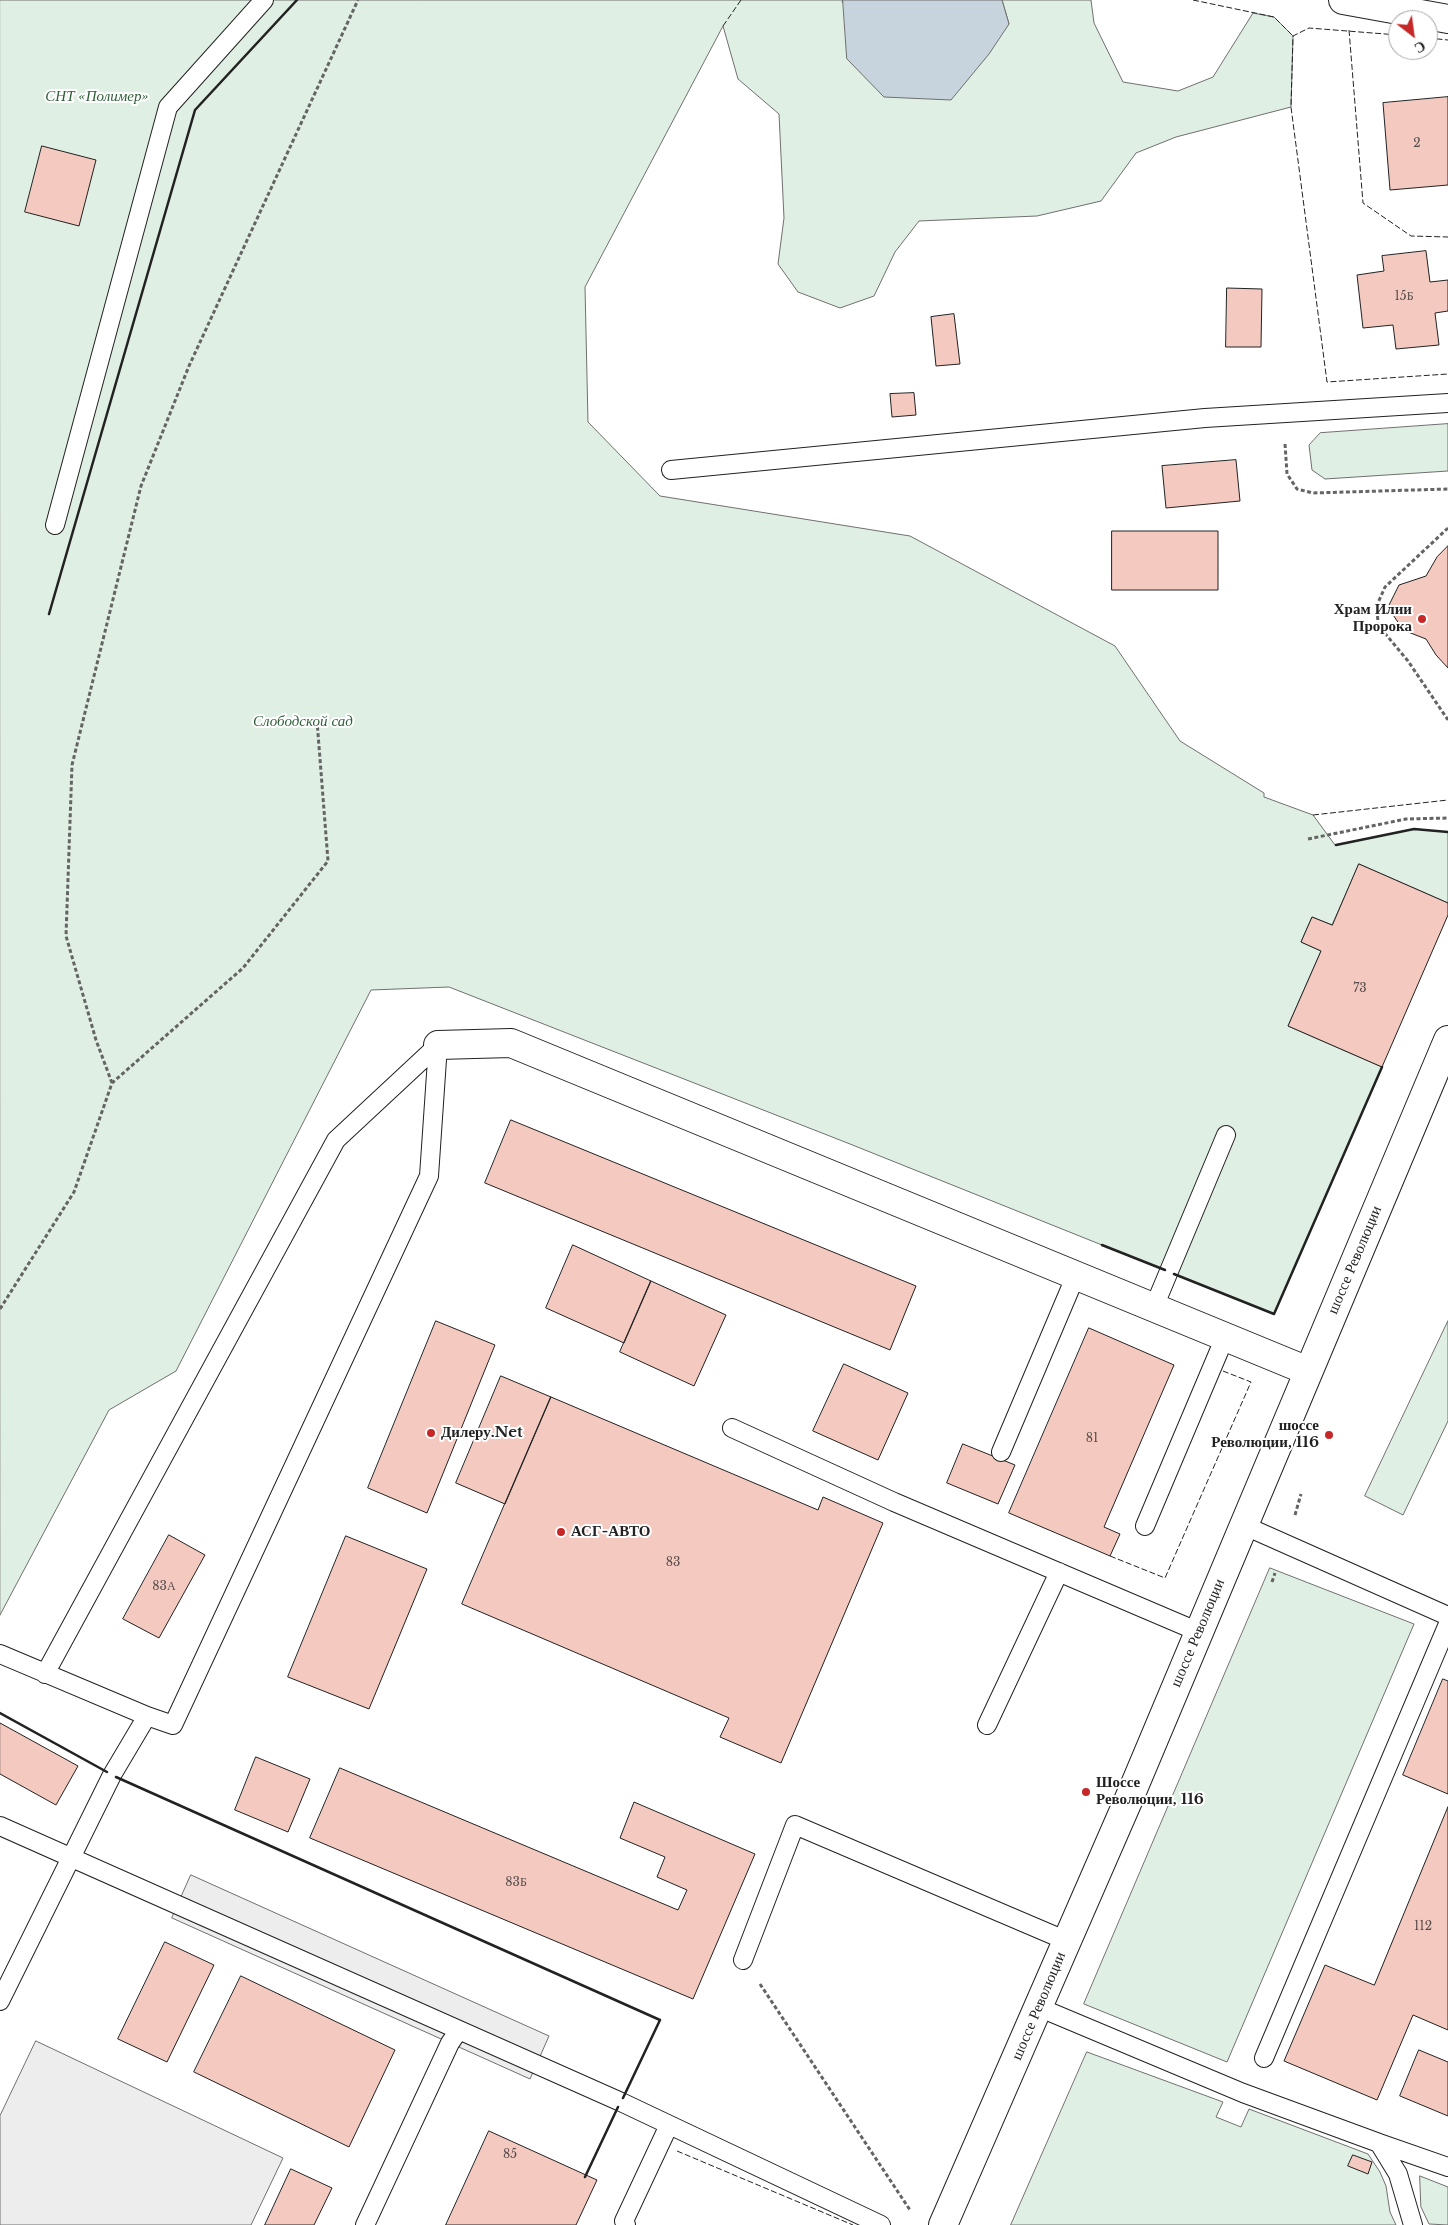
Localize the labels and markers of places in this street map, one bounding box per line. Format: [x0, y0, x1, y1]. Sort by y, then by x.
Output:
place label: Храм Илии Пророка [1334, 601, 1412, 636]
marker: Храм Илии Пророка [1416, 613, 1428, 625]
place label: шоссе Революции, 116 [1211, 1417, 1319, 1452]
place label: Дилеру.Net [441, 1424, 523, 1442]
marker: Дилеру.Net [425, 1427, 437, 1439]
marker: шоссе Революции, 116 [1323, 1429, 1335, 1441]
place label: АСГ-АВТО [571, 1523, 650, 1541]
marker: АСГ-АВТО [555, 1526, 567, 1538]
place label: Шоссе Революции, 116 [1096, 1774, 1204, 1809]
marker: Шоссе Революции, 116 [1080, 1786, 1092, 1798]

